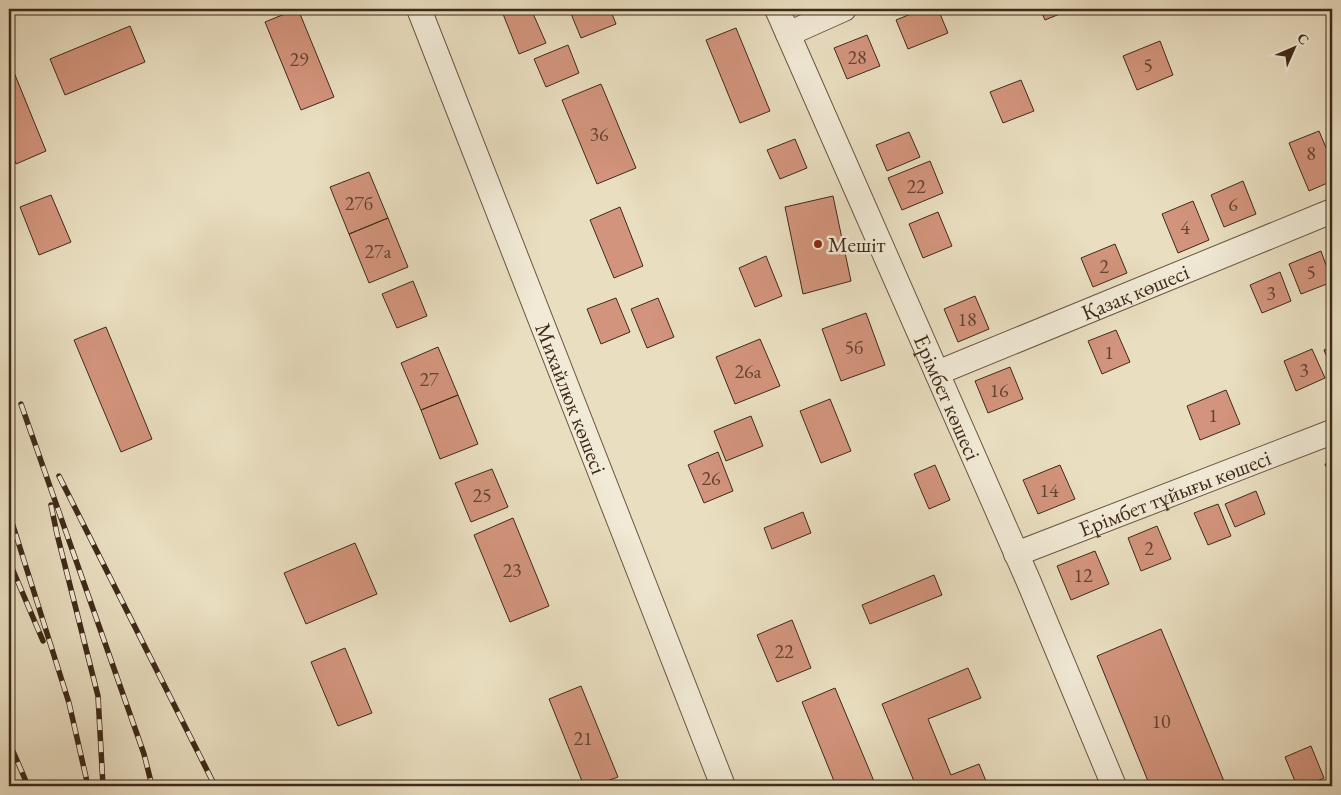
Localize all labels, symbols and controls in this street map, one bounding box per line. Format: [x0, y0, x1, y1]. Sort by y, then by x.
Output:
north arrow [1268, 22, 1318, 72]
text: С [1293, 29, 1313, 49]
house number: 28 [847, 44, 867, 70]
house number: 29 [289, 46, 309, 72]
house number: 5 [1143, 52, 1153, 78]
house number: 36 [589, 121, 609, 147]
house number: 8 [1306, 140, 1316, 166]
house number: 22 [906, 173, 926, 199]
house number: 27б [345, 190, 373, 216]
house number: 6 [1228, 191, 1238, 217]
house number: 4 [1180, 214, 1190, 240]
place label: Мешіт [828, 230, 886, 259]
house number: 27а [364, 238, 392, 264]
marker: Мешіт [812, 238, 824, 250]
house number: 2 [1099, 253, 1109, 279]
street label: Қазақ көшесі [1077, 257, 1194, 327]
house number: 5 [1306, 259, 1316, 285]
house number: 3 [1266, 280, 1276, 306]
house number: 18 [957, 306, 977, 332]
street label: Михайлюк көшесі [528, 319, 613, 478]
street label: Ерімбет көшесі [907, 330, 987, 465]
house number: 5б [844, 334, 864, 360]
house number: 1 [1104, 339, 1114, 365]
house number: 3 [1299, 357, 1309, 383]
house number: 26а [734, 358, 762, 384]
house number: 27 [419, 366, 439, 392]
house number: 16 [989, 377, 1009, 403]
house number: 1 [1208, 402, 1218, 428]
street label: Ерімбет тұйығы көшесі [1074, 443, 1275, 543]
house number: 26 [701, 465, 721, 491]
house number: 14 [1039, 477, 1059, 503]
house number: 25 [472, 482, 492, 508]
house number: 2 [1144, 535, 1154, 561]
house number: 23 [502, 557, 522, 583]
house number: 12 [1073, 562, 1093, 588]
house number: 22 [774, 638, 794, 664]
house number: 10 [1151, 708, 1171, 734]
house number: 21 [573, 725, 593, 751]

